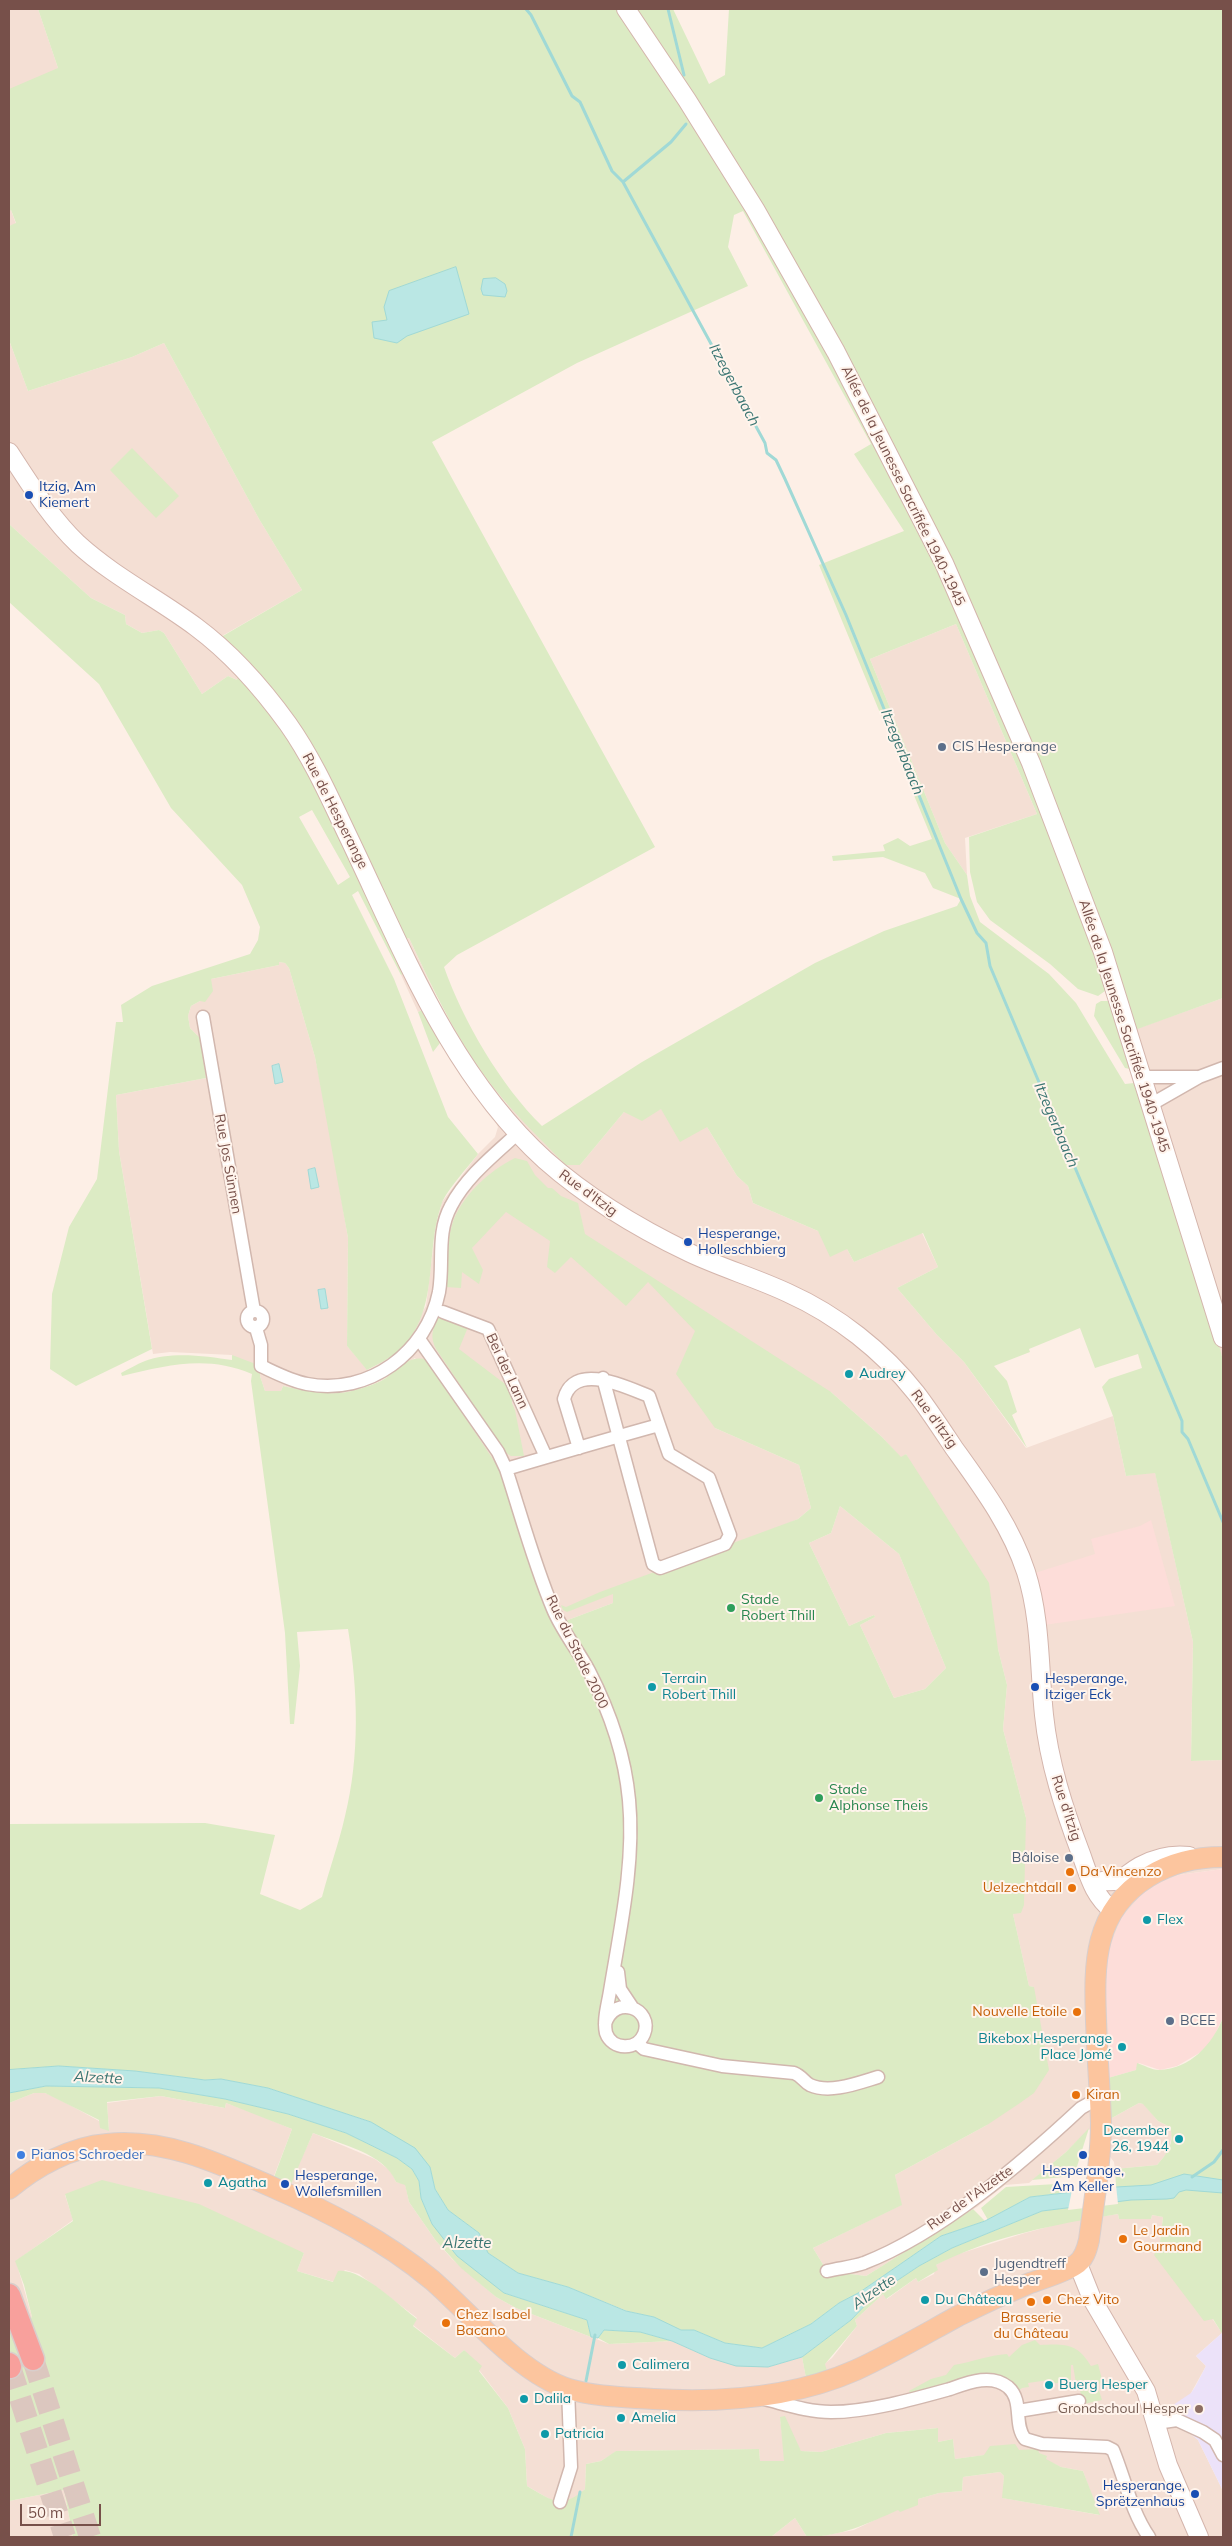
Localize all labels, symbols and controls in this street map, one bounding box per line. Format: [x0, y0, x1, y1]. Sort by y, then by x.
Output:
water label: Itzegerbaach [705, 341, 763, 429]
street label: Allée de la Jeunesse Sacrifiée 1940-1945 [837, 363, 969, 609]
place label: Itzig, Am Kiemert [39, 479, 96, 512]
marker: Itzig, Am Kiemert [23, 489, 35, 501]
water label: Itzegerbaach [877, 707, 927, 797]
place label: CIS Hesperange [952, 739, 1057, 755]
marker: CIS Hesperange [936, 741, 948, 753]
street label: Rue de Hesperange [299, 750, 371, 872]
street label: Allée de la Jeunesse Sacrifiée 1940-1945 [1075, 898, 1173, 1154]
water label: Itzegerbaach [1030, 1080, 1082, 1170]
street label: Rue Jos Sünnen [211, 1113, 245, 1215]
street label: Rue d'Itzig [556, 1166, 620, 1220]
place label: Hesperange, Holleschbierg [698, 1226, 786, 1258]
marker: Hesperange, Holleschbierg [682, 1236, 694, 1248]
street label: Bei der Lann [482, 1331, 532, 1411]
place label: Audrey [859, 1366, 906, 1382]
marker: Audrey [843, 1368, 855, 1380]
street label: Rue d'Itzig [907, 1387, 961, 1451]
street label: Rue du Stade 2000 [542, 1592, 612, 1712]
place label: Stade Robert Thill [741, 1592, 815, 1624]
marker: Stade Robert Thill [725, 1602, 737, 1614]
place label: Terrain Robert Thill [662, 1671, 736, 1704]
place label: Hesperange, Itziger Eck [1045, 1671, 1127, 1704]
marker: Terrain Robert Thill [646, 1681, 658, 1693]
marker: Hesperange, Itziger Eck [1029, 1681, 1041, 1693]
street label: Rue d'Itzig [1047, 1773, 1085, 1843]
place label: Stade Alphonse Theis [829, 1782, 928, 1814]
marker: Stade Alphonse Theis [813, 1792, 825, 1804]
place label: Bâloise [1012, 1850, 1059, 1866]
marker: Bâloise [1063, 1852, 1075, 1864]
place label: Da Vincenzo [1080, 1864, 1162, 1880]
marker: Da Vincenzo [1064, 1866, 1076, 1878]
place label: Uelzechtdall [983, 1880, 1062, 1896]
marker: Uelzechtdall [1066, 1882, 1078, 1894]
place label: Flex [1157, 1912, 1183, 1928]
marker: Flex [1141, 1914, 1153, 1926]
place label: Nouvelle Etoile [972, 2004, 1067, 2020]
marker: Nouvelle Etoile [1071, 2006, 1083, 2018]
place label: BCEE [1180, 2013, 1216, 2029]
marker: BCEE [1164, 2015, 1176, 2027]
place label: Bikebox Hesperange Place Jomé [978, 2031, 1112, 2064]
marker: Bikebox Hesperange Place Jomé [1116, 2041, 1128, 2053]
water label: Alzette [73, 2068, 123, 2088]
place label: Kiran [1086, 2087, 1120, 2103]
marker: Kiran [1070, 2089, 1082, 2101]
place label: December 26, 1944 [1103, 2123, 1169, 2156]
marker: December 26, 1944 [1173, 2133, 1185, 2145]
place label: Pianos Schroeder [31, 2147, 144, 2163]
marker: Pianos Schroeder [15, 2149, 27, 2161]
marker: Hesperange, Am Keller [1077, 2149, 1089, 2161]
street label: Rue de l'Alzette [924, 2162, 1016, 2234]
place label: Hesperange, Am Keller [1042, 2163, 1124, 2196]
place label: Hesperange, Wollefsmillen [295, 2168, 382, 2200]
place label: Agatha [218, 2175, 267, 2191]
marker: Agatha [202, 2177, 214, 2189]
marker: Hesperange, Wollefsmillen [279, 2178, 291, 2190]
place label: Le Jardin Gourmand [1133, 2223, 1202, 2256]
marker: Le Jardin Gourmand [1117, 2233, 1129, 2245]
water label: Alzette [443, 2234, 491, 2252]
place label: Jugendtreff Hesper [994, 2256, 1066, 2288]
marker: Jugendtreff Hesper [978, 2266, 990, 2278]
water label: Alzette [849, 2271, 899, 2313]
place label: Du Château [935, 2292, 1012, 2308]
place label: Chez Vito [1057, 2292, 1119, 2308]
marker: Du Château [919, 2294, 931, 2306]
marker: Chez Vito [1041, 2294, 1053, 2306]
marker: Brasserie du Château [1025, 2296, 1037, 2308]
place label: Chez Isabel Bacano [456, 2307, 531, 2340]
place label: Brasserie du Château [993, 2310, 1069, 2342]
marker: Chez Isabel Bacano [440, 2317, 452, 2329]
place label: Calimera [632, 2357, 690, 2373]
marker: Calimera [616, 2359, 628, 2371]
place label: Buerg Hesper [1059, 2377, 1148, 2393]
marker: Buerg Hesper [1043, 2379, 1055, 2391]
place label: Dalila [534, 2391, 571, 2407]
marker: Dalila [518, 2393, 530, 2405]
place label: Grondschoul Hesper [1058, 2401, 1189, 2417]
marker: Grondschoul Hesper [1193, 2403, 1205, 2415]
place label: Amelia [631, 2410, 676, 2426]
marker: Amelia [615, 2412, 627, 2424]
place label: Patricia [555, 2426, 604, 2442]
marker: Patricia [539, 2428, 551, 2440]
place label: Hesperange, Sprëtzenhaus [1096, 2478, 1185, 2510]
marker: Hesperange, Sprëtzenhaus [1189, 2488, 1201, 2500]
scale bar [22, 2494, 104, 2526]
text: 50 m [28, 2503, 63, 2522]

